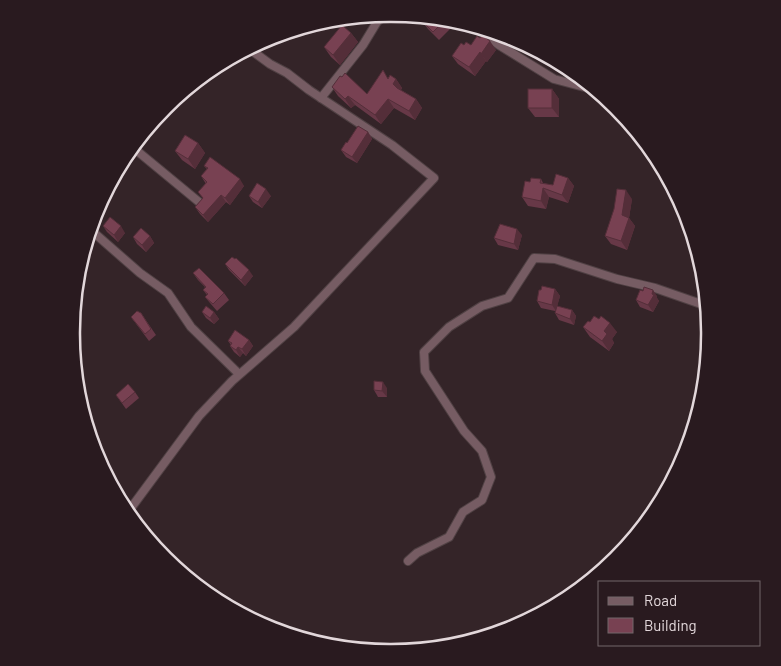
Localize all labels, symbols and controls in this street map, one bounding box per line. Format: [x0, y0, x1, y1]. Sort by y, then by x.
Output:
legend [598, 581, 761, 646]
text: Road [644, 591, 677, 609]
text: Building [644, 616, 697, 634]

